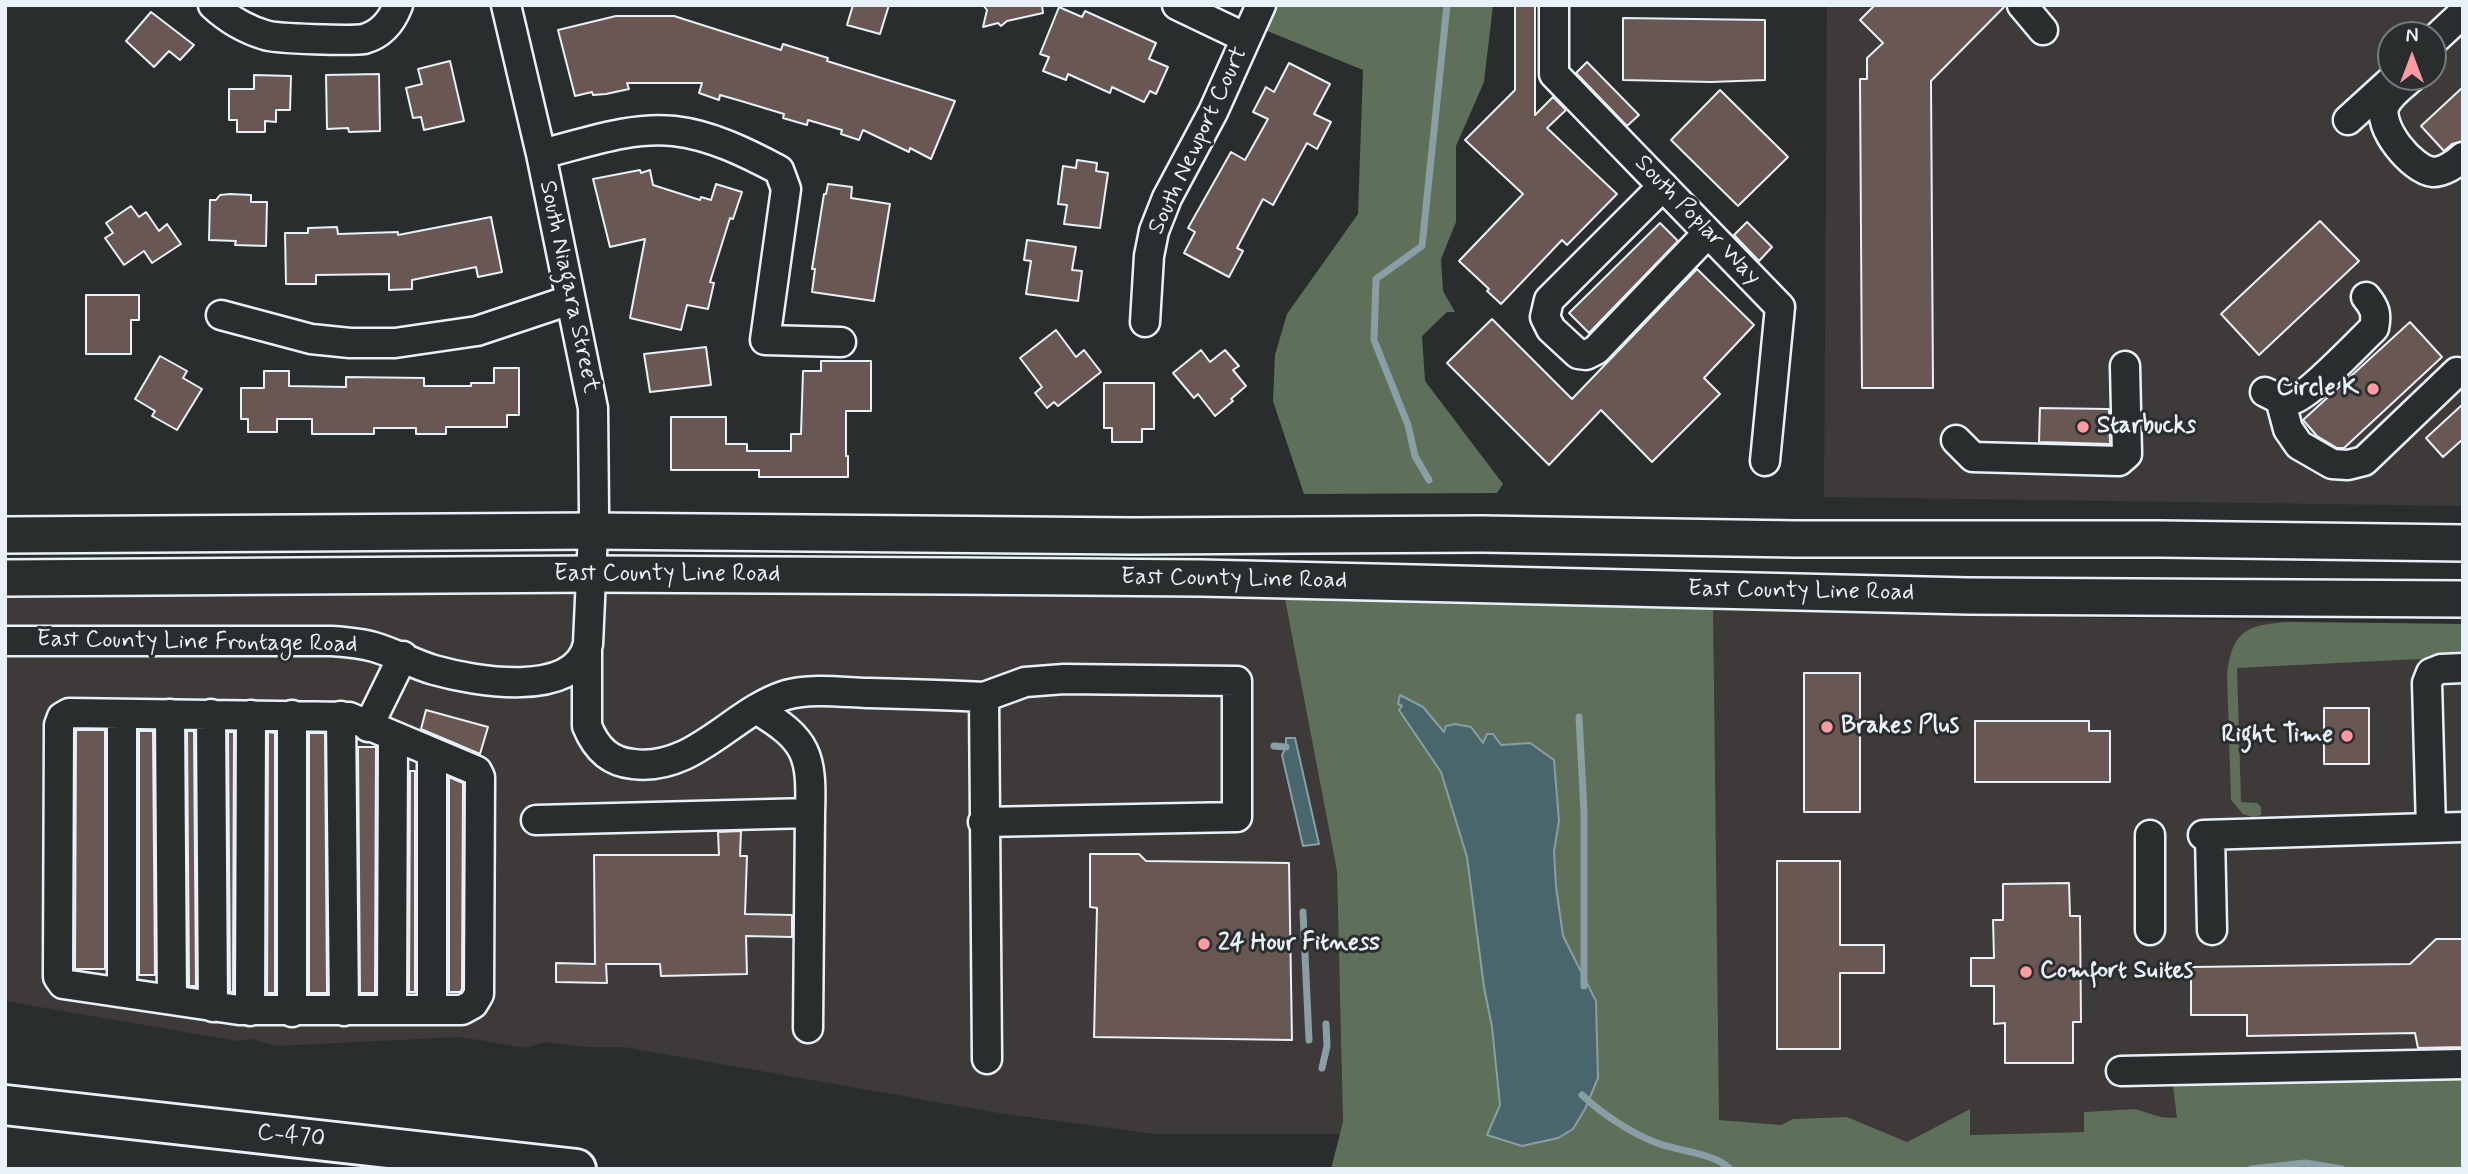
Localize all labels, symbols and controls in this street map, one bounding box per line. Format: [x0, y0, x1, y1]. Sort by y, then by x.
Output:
north arrow [2377, 21, 2447, 91]
text: N [2406, 24, 2418, 49]
street label: South Newport Court [1143, 43, 1255, 239]
street label: South Poplar Way [1628, 150, 1766, 292]
street label: South Niagara Street [531, 178, 605, 396]
place label: Circle K [2276, 375, 2359, 403]
marker: Circle K [2365, 381, 2381, 397]
place label: Starbucks [2097, 413, 2196, 441]
marker: Starbucks [2075, 419, 2091, 435]
street label: East County Line Road [554, 561, 780, 589]
street label: East County Line Road [1121, 564, 1347, 596]
street label: East County Line Road [1688, 576, 1914, 608]
street label: East County Line Frontage Road [36, 626, 358, 660]
place label: Brakes Plus [1841, 713, 1959, 741]
marker: Brakes Plus [1819, 719, 1835, 735]
place label: Right Time [2221, 722, 2333, 750]
marker: Right Time [2339, 728, 2355, 744]
place label: 24 Hour Fitness [1218, 930, 1380, 958]
marker: 24 Hour Fitness [1196, 936, 1212, 952]
place label: Comfort Suites [2040, 958, 2193, 986]
marker: Comfort Suites [2018, 964, 2034, 980]
street label: C-470 [256, 1119, 326, 1155]

